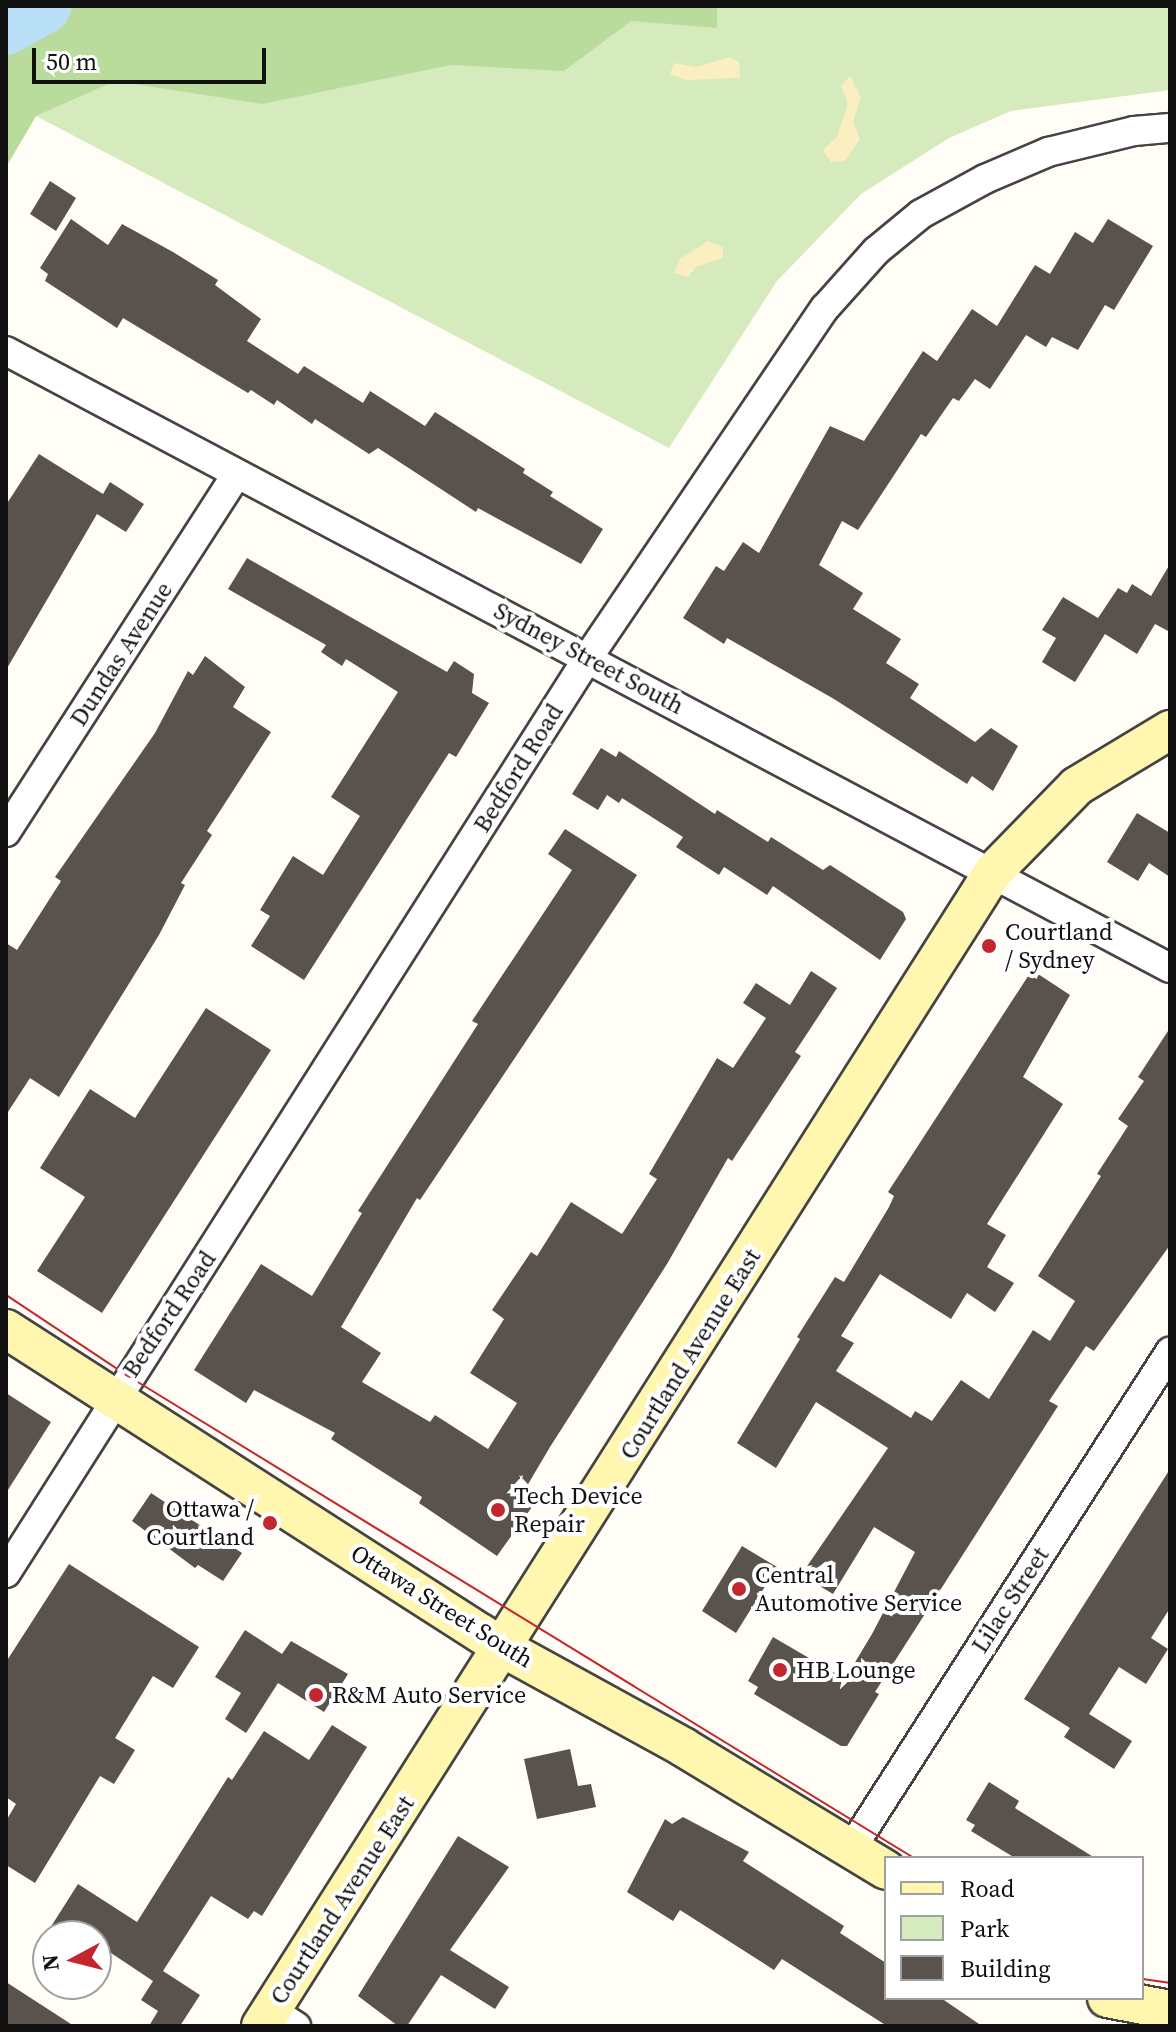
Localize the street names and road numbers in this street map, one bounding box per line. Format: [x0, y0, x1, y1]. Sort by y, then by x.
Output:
street label: Dundas Avenue [64, 577, 178, 731]
street label: Sydney Street South [489, 596, 689, 720]
street label: Bedford Road [467, 699, 569, 837]
street label: Courtland Avenue East [614, 1244, 766, 1464]
street label: Bedford Road [116, 1246, 222, 1382]
street label: Ottawa Street South [346, 1538, 538, 1674]
street label: Lilac Street [965, 1542, 1055, 1658]
street label: Courtland Avenue East [264, 1790, 420, 2010]

